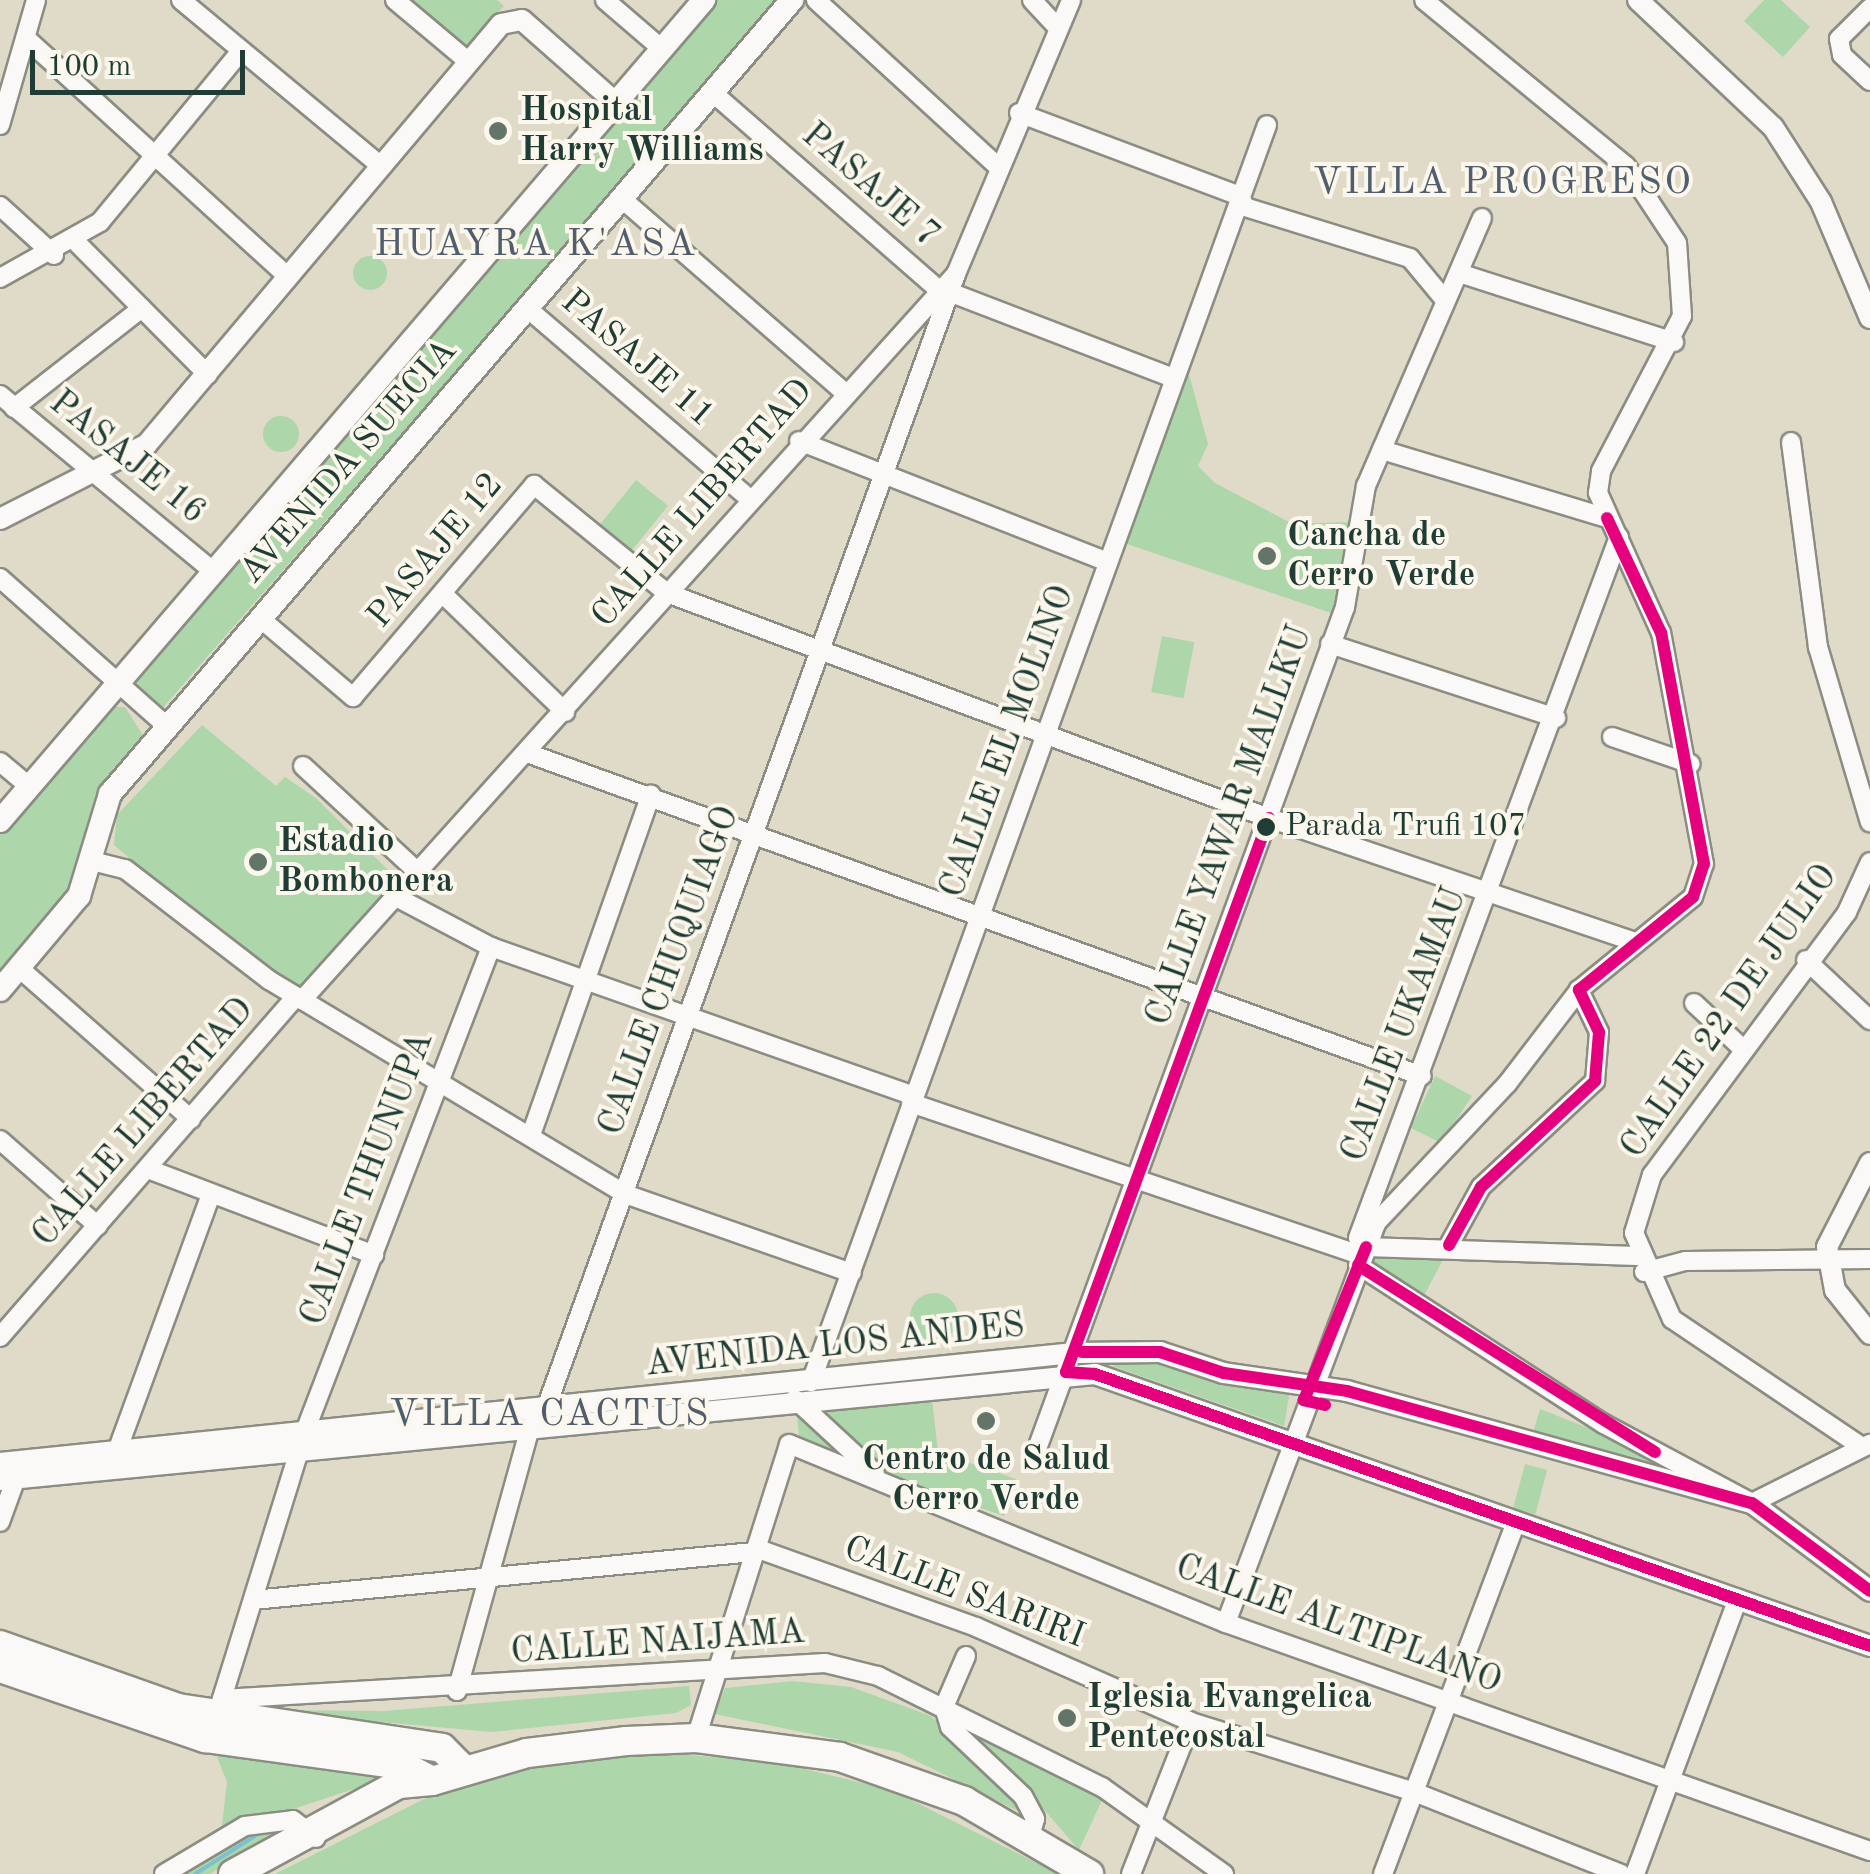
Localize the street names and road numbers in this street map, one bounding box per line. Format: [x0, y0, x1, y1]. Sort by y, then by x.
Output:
street label: PASAJE 7 [793, 115, 947, 257]
street label: PASAJE 11 [552, 281, 722, 437]
street label: AVENIDA SUECIA [231, 331, 467, 593]
street label: CALLE LIBERTAD [583, 371, 823, 637]
street label: PASAJE 16 [40, 382, 214, 534]
street label: PASAJE 12 [359, 465, 513, 637]
street label: CALLE EL MOLINO [932, 580, 1084, 904]
street label: CALLE YAWAR MALLKU [1138, 620, 1322, 1032]
street label: CALLE CHUQUIAGO [591, 801, 749, 1141]
street label: CALLE 22 DE JULIO [1613, 857, 1847, 1167]
street label: CALLE UKAMAU [1333, 882, 1477, 1168]
street label: CALLE LIBERTAD [24, 990, 264, 1256]
street label: CALLE THUNUPA [293, 1026, 443, 1332]
street label: AVENIDA LOS ANDES [643, 1305, 1027, 1387]
street label: CALLE SARIRI [838, 1528, 1090, 1658]
street label: CALLE ALTIPLANO [1169, 1547, 1507, 1703]
street label: CALLE NAIJAMA [509, 1612, 807, 1674]

